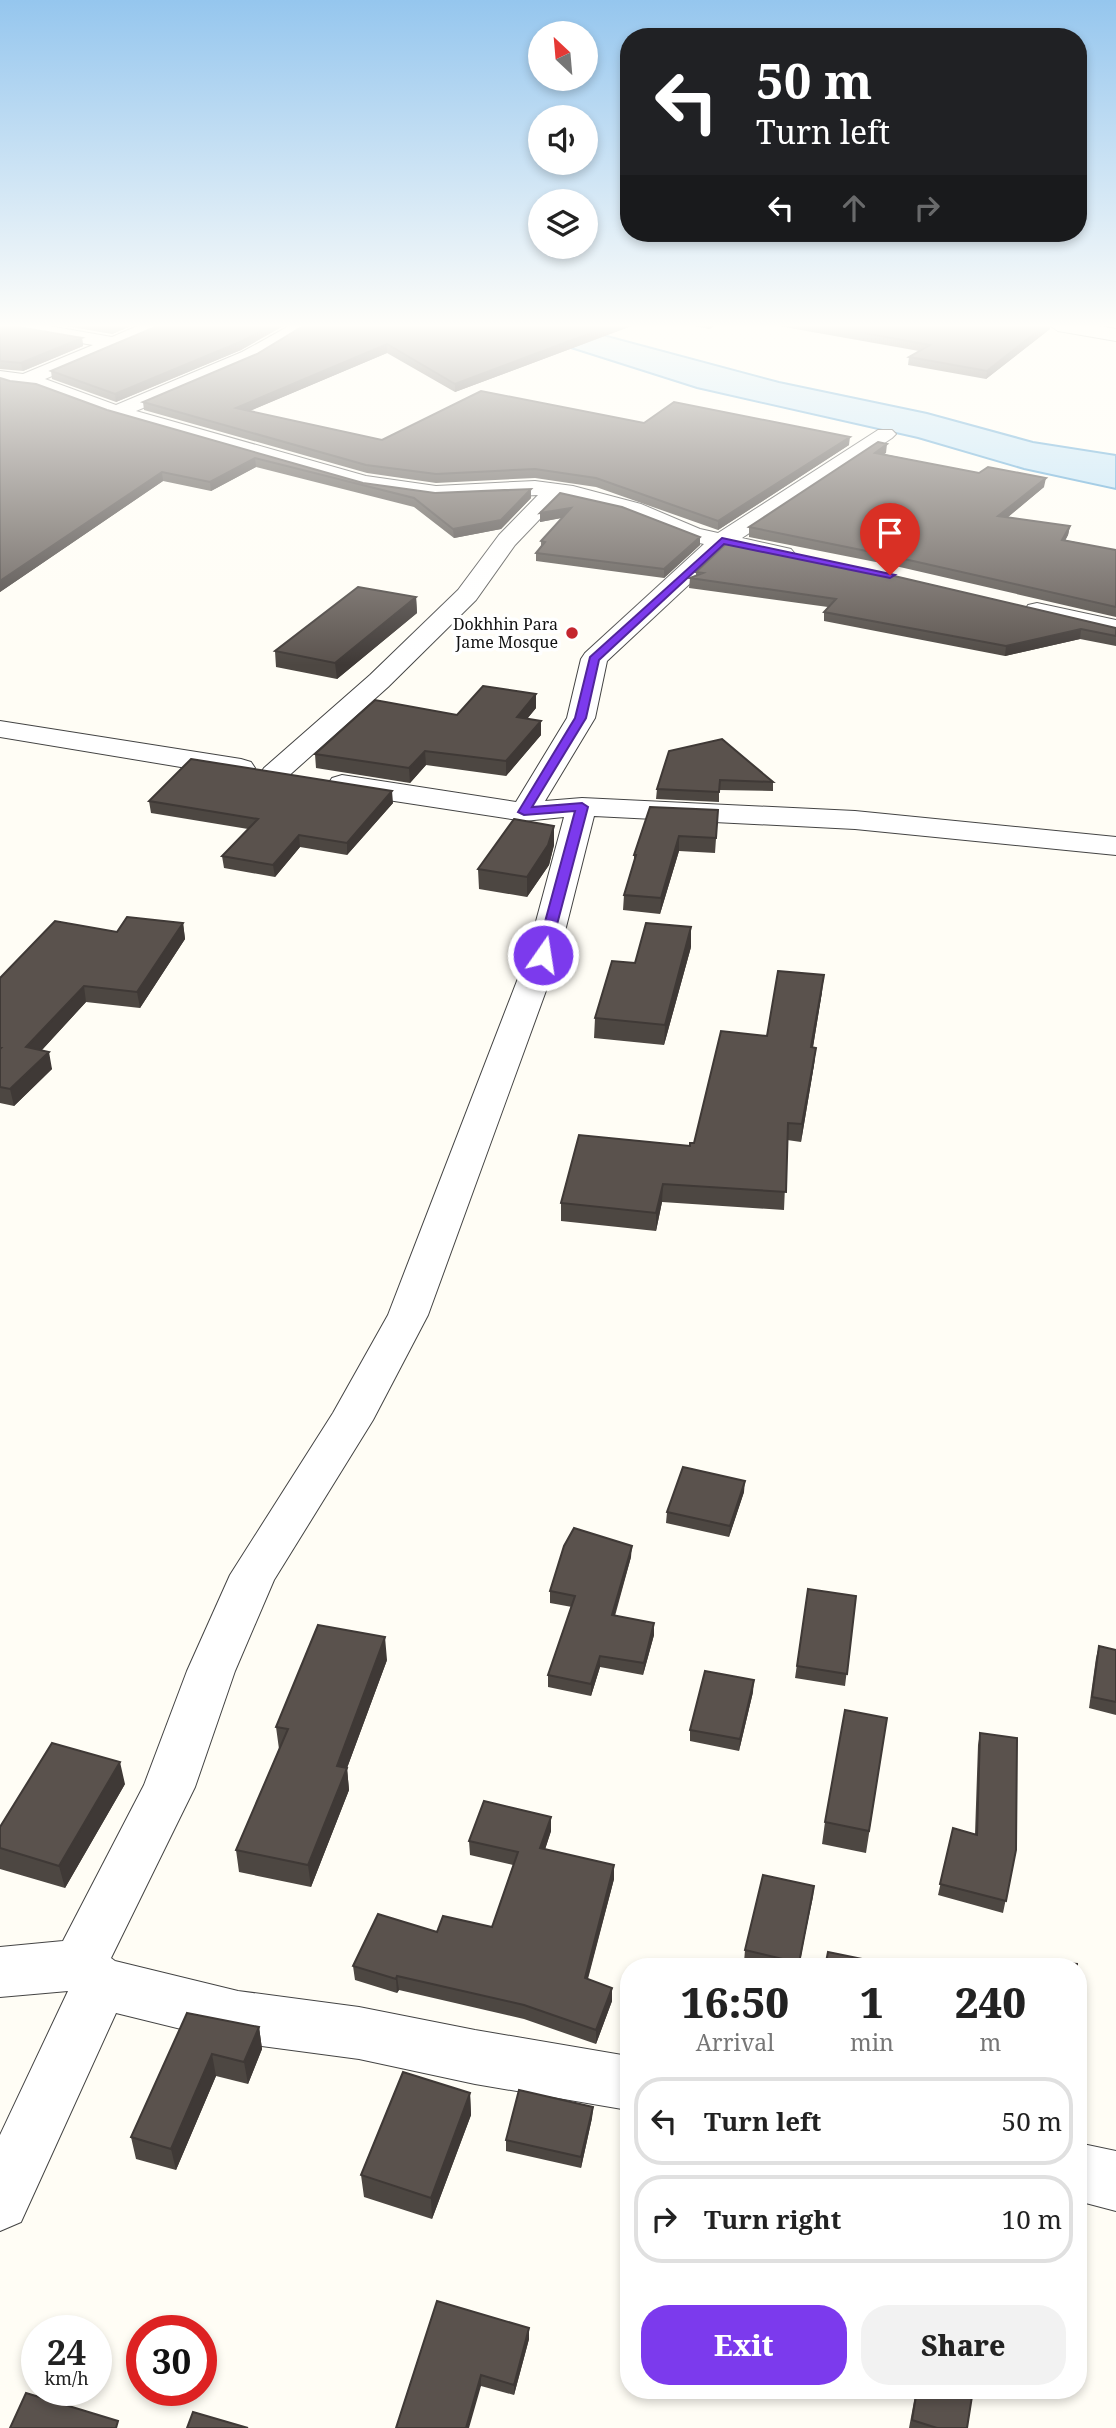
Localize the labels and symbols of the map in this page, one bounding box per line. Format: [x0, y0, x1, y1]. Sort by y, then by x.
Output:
north arrow [528, 21, 598, 91]
pin [860, 503, 920, 575]
place label: Dokhhin Para Jame Mosque [453, 613, 558, 653]
marker: Dokhhin Para Jame Mosque [564, 625, 580, 641]
position arrow [506, 918, 580, 992]
speed limit sign: 30 [126, 2315, 217, 2406]

